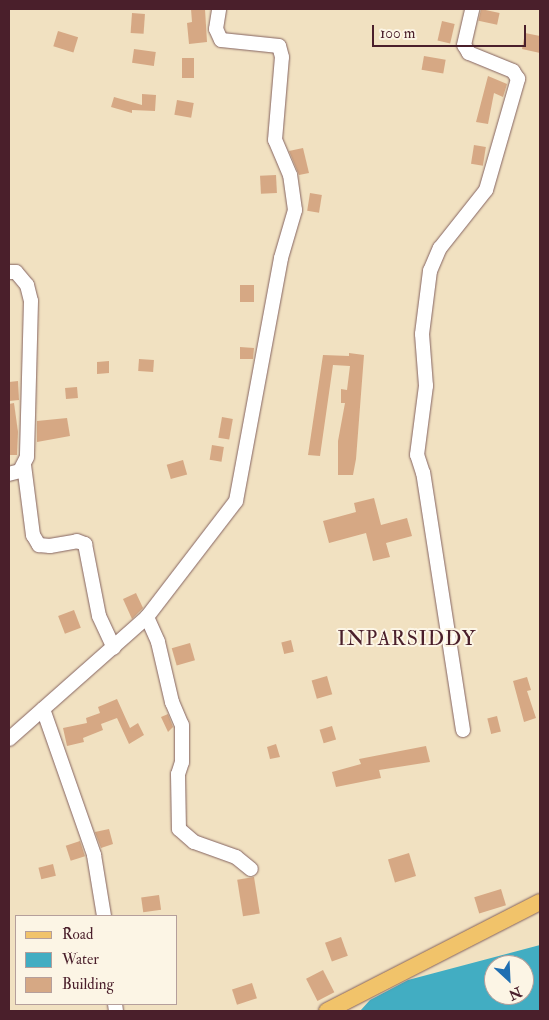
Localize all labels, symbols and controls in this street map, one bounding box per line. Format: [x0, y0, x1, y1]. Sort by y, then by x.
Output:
scale bar [374, 15, 528, 47]
text: 100 m [380, 24, 415, 43]
district label: INPARSIDDY [336, 626, 478, 650]
legend [15, 915, 178, 1005]
text: Road [62, 925, 93, 944]
text: Water [62, 950, 99, 969]
north arrow [484, 955, 534, 1005]
text: Building [62, 975, 114, 994]
text: N [506, 983, 524, 1003]

